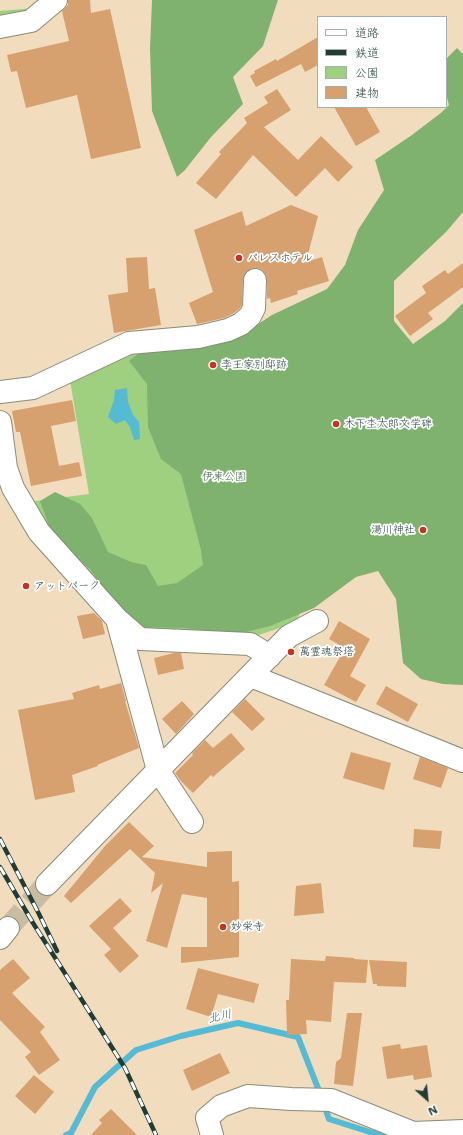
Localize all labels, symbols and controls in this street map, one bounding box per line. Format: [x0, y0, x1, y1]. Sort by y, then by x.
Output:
legend [317, 16, 447, 108]
text: 道路 [355, 25, 379, 41]
text: 鉄道 [355, 45, 379, 61]
text: 公園 [355, 65, 379, 81]
text: 建物 [355, 85, 379, 101]
place label: パレスホテル [247, 251, 313, 265]
marker: パレスホテル [234, 253, 244, 263]
place label: 李王家別邸跡 [221, 358, 287, 372]
marker: 李王家別邸跡 [208, 360, 218, 370]
place label: 木下杢太郎文学碑 [344, 417, 432, 431]
marker: 木下杢太郎文学碑 [331, 419, 341, 429]
park label: 伊東公園 [202, 470, 246, 484]
place label: 湯川神社 [371, 523, 415, 537]
marker: 湯川神社 [418, 525, 428, 535]
place label: アットパーク [34, 579, 100, 593]
marker: アットパーク [21, 581, 31, 591]
place label: 萬霊魂祭塔 [299, 645, 354, 659]
marker: 萬霊魂祭塔 [286, 647, 296, 657]
place label: 妙栄寺 [231, 920, 264, 934]
marker: 妙栄寺 [218, 922, 228, 932]
water label: 北川 [207, 1007, 233, 1027]
north arrow [407, 1079, 447, 1119]
text: N [425, 1101, 440, 1119]

